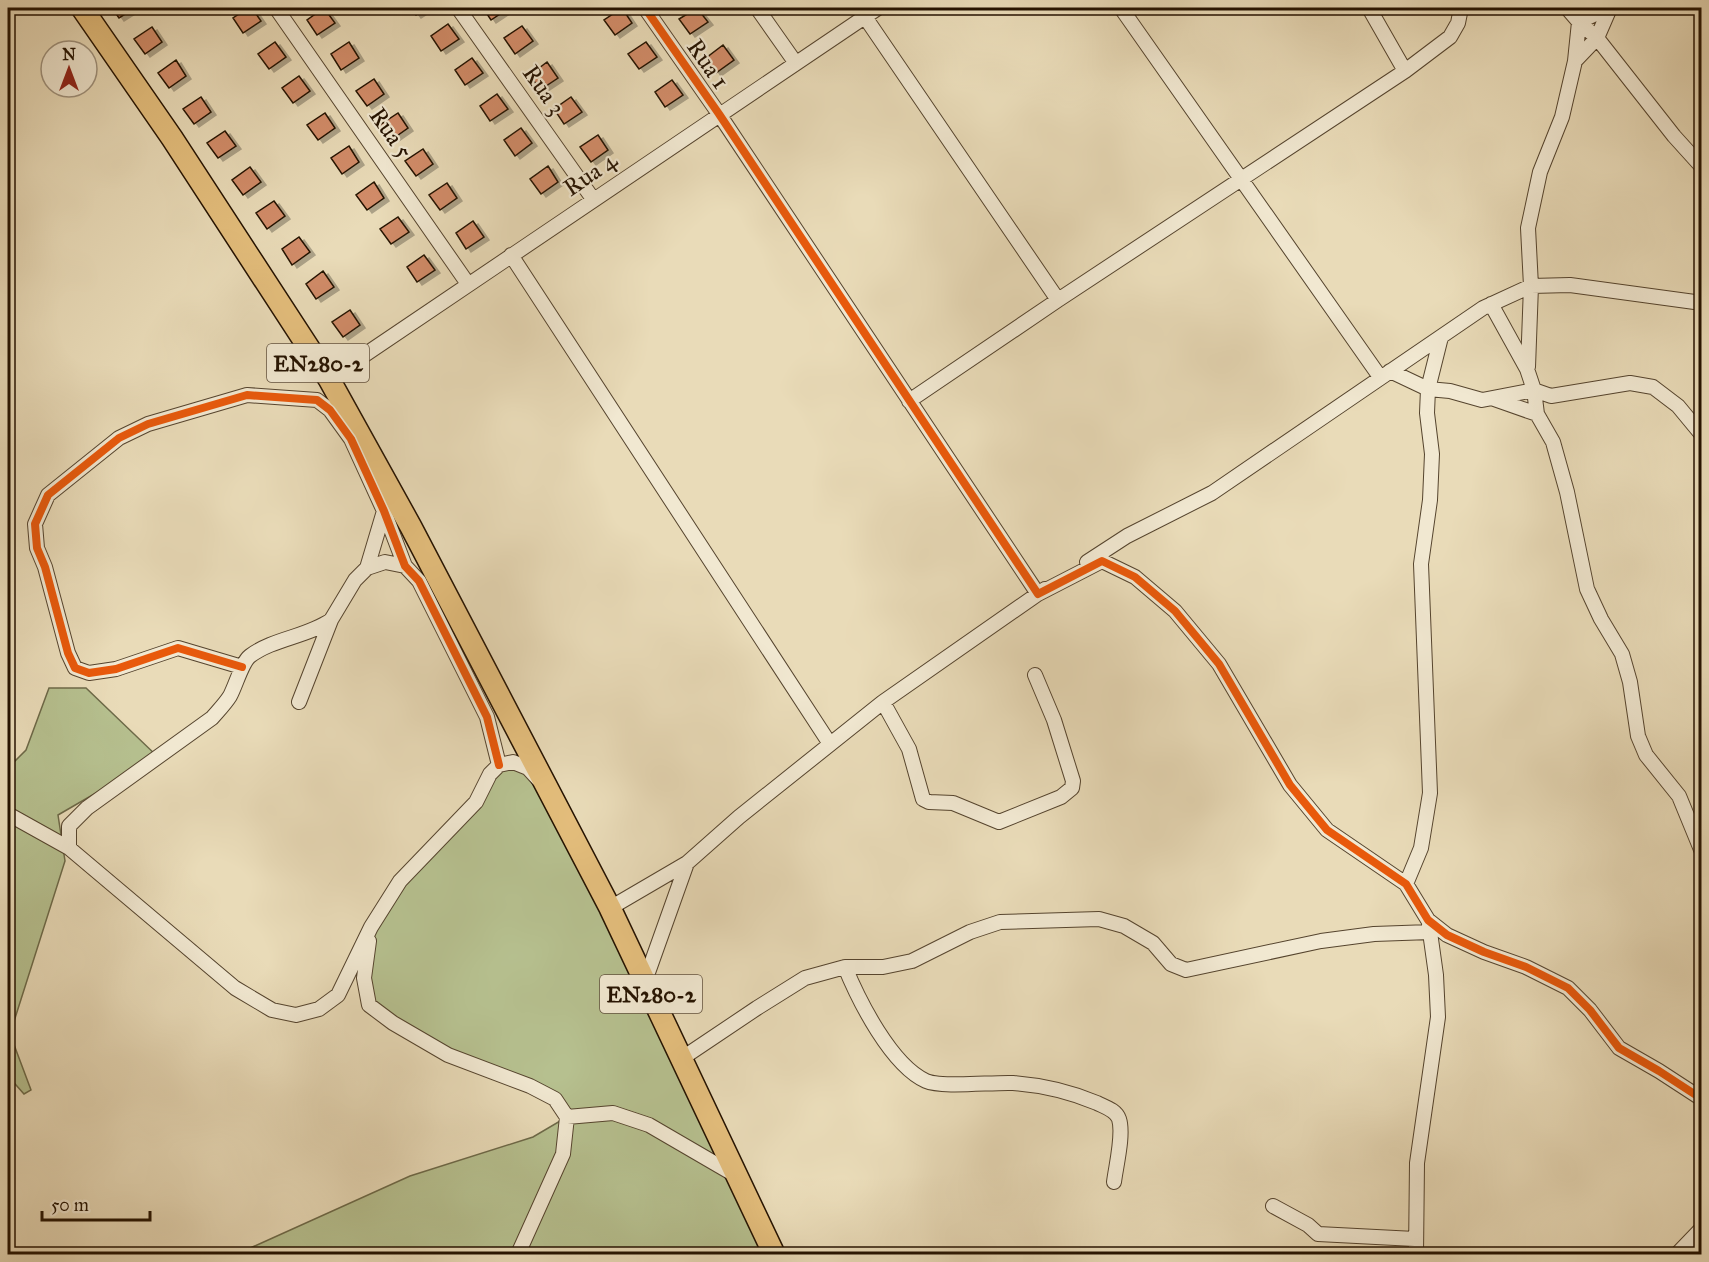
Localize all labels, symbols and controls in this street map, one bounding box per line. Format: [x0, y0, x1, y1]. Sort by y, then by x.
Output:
street label: Rua 1 [680, 33, 736, 95]
north arrow [39, 39, 99, 99]
text: N [62, 45, 76, 64]
street label: Rua 3 [516, 59, 572, 121]
street label: Rua 5 [363, 101, 419, 165]
street label: Rua 4 [558, 145, 623, 203]
road number: EN280-2 [267, 344, 369, 382]
road number: EN280-2 [600, 975, 702, 1013]
scale bar [42, 1184, 150, 1222]
text: 50 m [51, 1194, 89, 1216]

